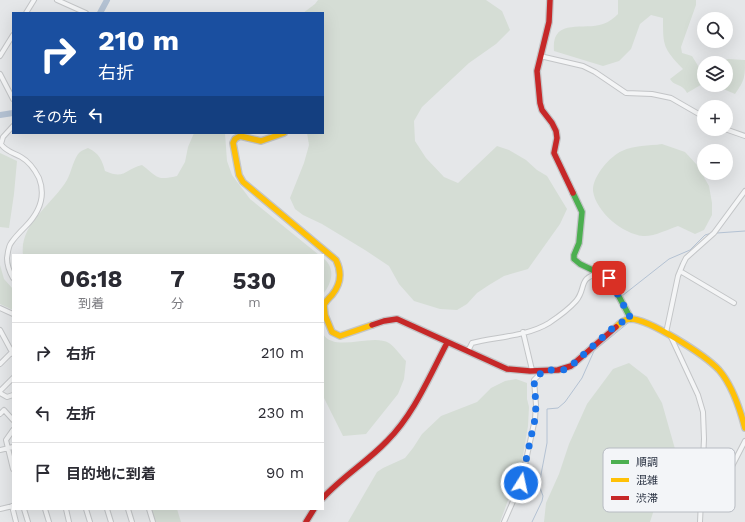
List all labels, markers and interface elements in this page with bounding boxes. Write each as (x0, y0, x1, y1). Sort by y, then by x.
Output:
map controls (697, 12, 733, 180)
button: search (697, 12, 733, 48)
text: 210 m (98, 24, 179, 57)
icon: right (32, 28, 84, 80)
button: layers (697, 56, 733, 92)
text: 右折 (98, 62, 134, 83)
button: + (697, 100, 733, 136)
icon: left (85, 104, 107, 126)
text: その先 (32, 108, 77, 126)
button: − (697, 144, 733, 180)
pin (592, 261, 626, 295)
text: 06:18 (60, 265, 123, 293)
text: 7 (170, 265, 185, 293)
text: 530 (233, 267, 276, 295)
icon: arrive (598, 267, 620, 289)
text: m (248, 295, 261, 310)
text: 到着 (78, 296, 104, 311)
text: 分 (171, 296, 184, 311)
icon: right (32, 342, 54, 364)
text: 210 m (261, 344, 304, 362)
text: 右折 (66, 345, 96, 363)
icon: left (32, 402, 54, 424)
text: 230 m (258, 404, 304, 422)
text: 左折 (66, 405, 96, 423)
legend (603, 448, 735, 512)
text: 順調 (636, 456, 658, 469)
icon: arrive (32, 462, 54, 484)
position arrow (500, 462, 542, 504)
text: 90 m (266, 464, 304, 482)
text: 目的地に到着 (66, 465, 156, 483)
text: 混雑 (636, 474, 658, 487)
text: 渋滞 (636, 492, 658, 505)

